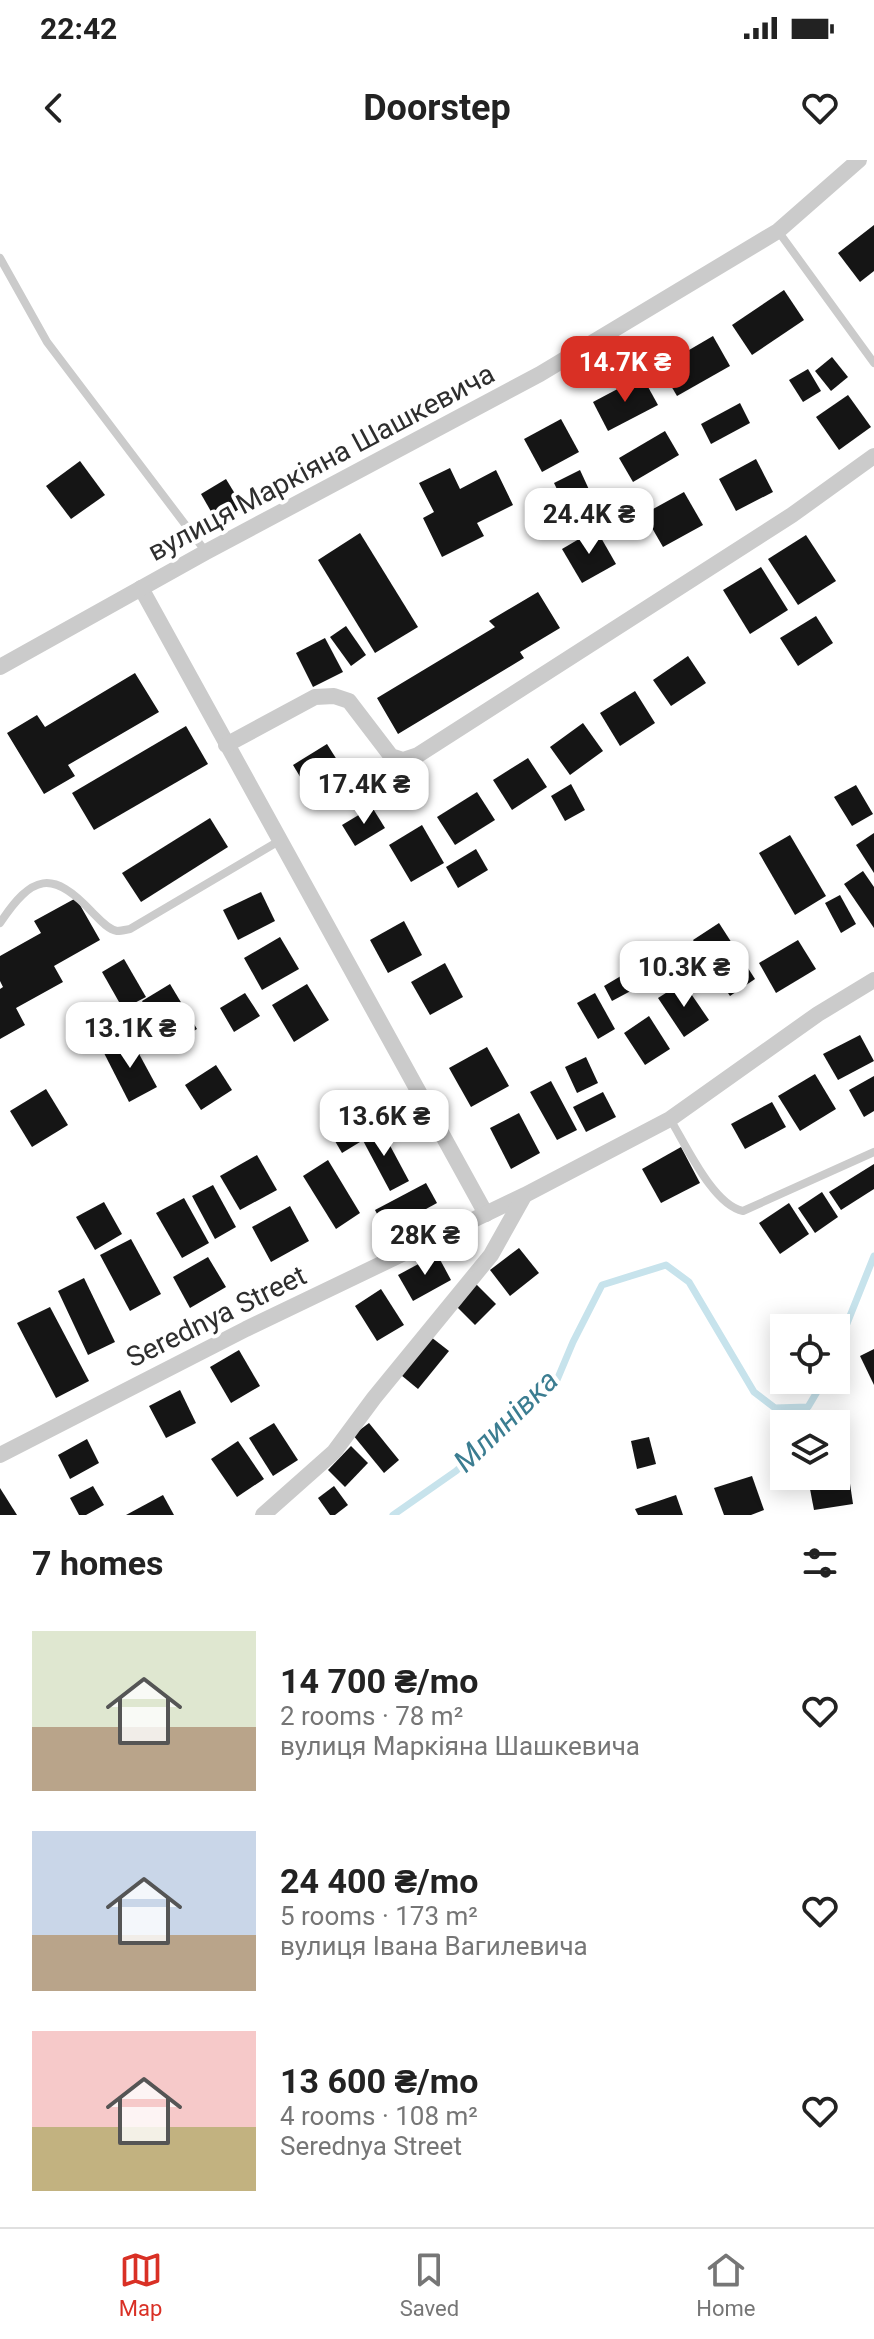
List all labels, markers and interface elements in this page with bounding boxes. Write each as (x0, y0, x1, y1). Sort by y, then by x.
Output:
text: 22:42 (40, 11, 117, 46)
icon: back (32, 86, 76, 130)
icon: heart (798, 86, 842, 130)
text: Doorstep (363, 87, 511, 129)
pin: 14.7K ₴ (551, 336, 699, 404)
text: 14.7K ₴ (579, 347, 671, 377)
street label: вулиця Маркіяна Шашкевича (142, 357, 500, 568)
pin: 24.4K ₴ (515, 488, 663, 556)
text: 24.4K ₴ (543, 499, 635, 529)
pin: 17.4K ₴ (290, 758, 438, 826)
text: 17.4K ₴ (318, 769, 410, 799)
pin: 10.3K ₴ (610, 941, 758, 1009)
text: 10.3K ₴ (638, 952, 730, 982)
pin: 13.1K ₴ (56, 1002, 204, 1070)
text: 13.1K ₴ (84, 1013, 176, 1043)
pin: 13.6K ₴ (310, 1090, 458, 1158)
text: 13.6K ₴ (338, 1101, 430, 1131)
pin: 28K ₴ (369, 1209, 481, 1277)
text: 28K ₴ (390, 1220, 460, 1250)
street label: Serednya Street (121, 1259, 311, 1374)
map controls (770, 1314, 850, 1490)
button: locate (770, 1314, 850, 1394)
water label: Млинівка (446, 1362, 565, 1479)
button: layers (770, 1410, 850, 1490)
icon: filters (798, 1541, 842, 1585)
text: 7 homes (32, 1543, 163, 1583)
text: 14 700 ₴/mo (280, 1661, 478, 1701)
icon: home (96, 1663, 192, 1759)
icon: heart (798, 1689, 842, 1733)
text: 2 rooms · 78 m² (280, 1701, 463, 1731)
text: вулиця Маркіяна Шашкевича (280, 1731, 640, 1761)
text: 24 400 ₴/mo (280, 1861, 478, 1901)
icon: home (96, 1863, 192, 1959)
icon: heart (798, 1889, 842, 1933)
text: 5 rooms · 173 m² (280, 1901, 478, 1931)
text: вулиця Івана Вагилевича (280, 1931, 588, 1961)
text: 13 600 ₴/mo (280, 2061, 478, 2101)
icon: home (96, 2063, 192, 2159)
icon: heart (798, 2089, 842, 2133)
text: 4 rooms · 108 m² (280, 2101, 478, 2131)
text: Serednya Street (280, 2131, 462, 2161)
tab: Map (119, 2248, 163, 2321)
tab: Saved (400, 2248, 459, 2321)
tab: Home (696, 2248, 755, 2321)

